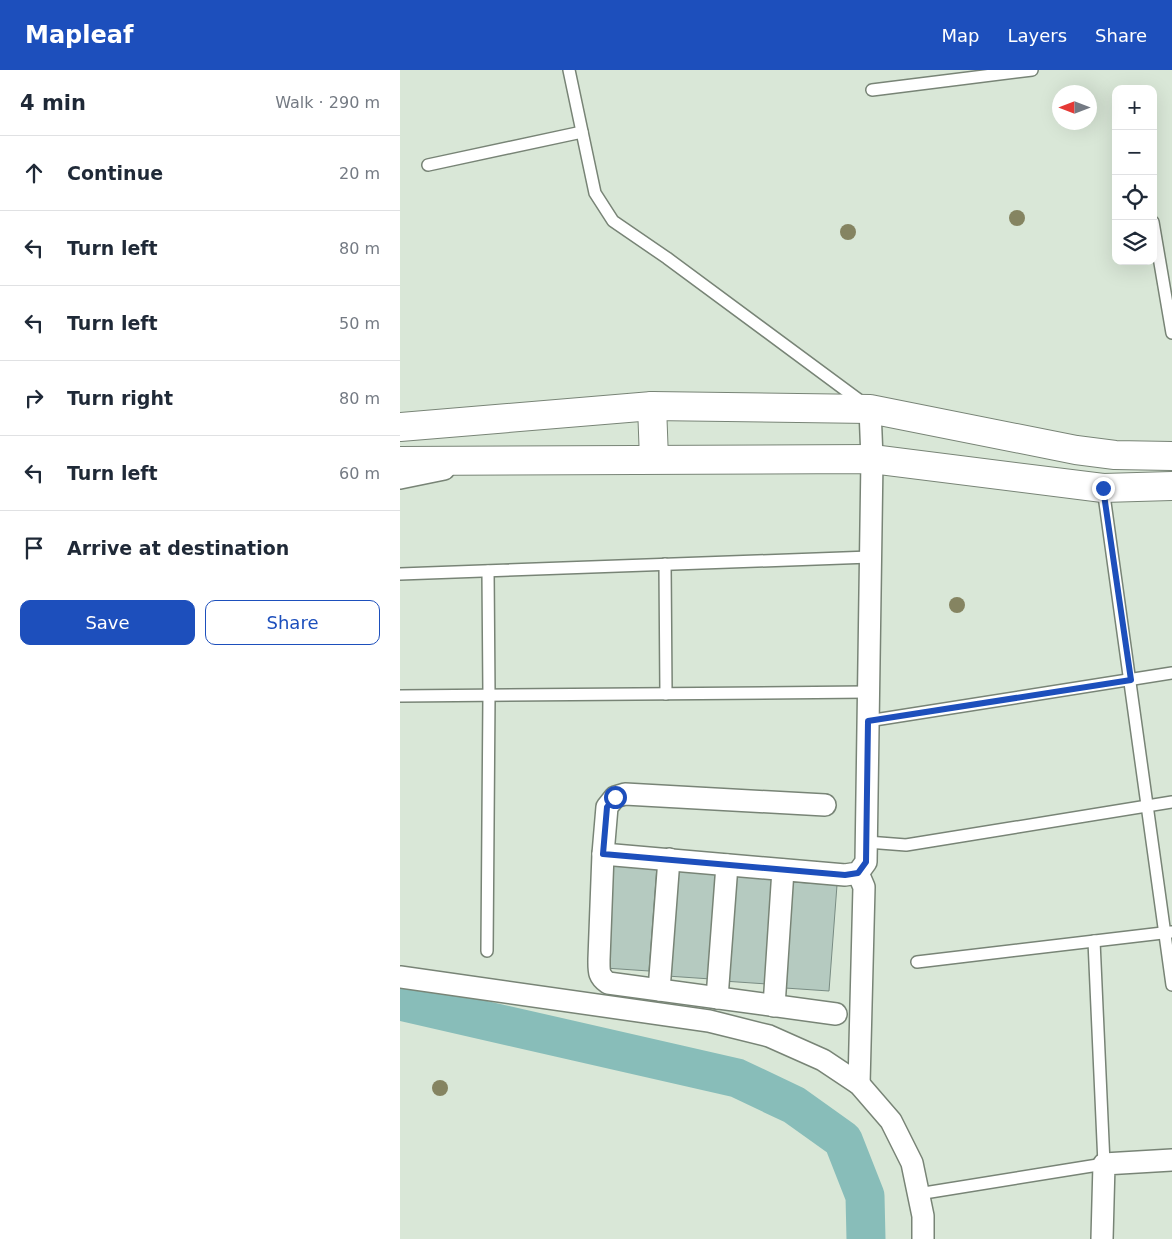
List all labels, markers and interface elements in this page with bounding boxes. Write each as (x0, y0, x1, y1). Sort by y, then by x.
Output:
text: Mapleaf (25, 21, 133, 49)
text: Map (941, 25, 979, 46)
text: Layers (1007, 25, 1067, 46)
text: Share (1095, 25, 1147, 46)
north arrow (1052, 85, 1097, 130)
map controls (1112, 85, 1157, 265)
button: + (1112, 85, 1157, 130)
text: 4 min (20, 91, 86, 115)
text: Walk · 290 m (275, 93, 380, 112)
button: − (1112, 130, 1157, 175)
icon: ahead (20, 159, 48, 187)
text: Continue (67, 162, 163, 184)
text: 20 m (339, 164, 380, 183)
button: locate (1112, 175, 1157, 220)
button: layers (1112, 220, 1157, 265)
icon: left (20, 234, 48, 262)
text: Turn left (67, 237, 158, 259)
text: 80 m (339, 239, 380, 258)
icon: left (20, 309, 48, 337)
text: Turn left (67, 312, 158, 334)
text: 50 m (339, 314, 380, 333)
icon: right (20, 384, 48, 412)
text: Turn right (67, 387, 173, 409)
text: 80 m (339, 389, 380, 408)
icon: left (20, 459, 48, 487)
text: Turn left (67, 462, 158, 484)
text: 60 m (339, 464, 380, 483)
route end (1092, 477, 1115, 500)
icon: arrive (20, 534, 48, 562)
text: Arrive at destination (67, 537, 289, 559)
button: Save (20, 600, 195, 645)
button: Share (205, 600, 380, 645)
route start (604, 786, 627, 809)

